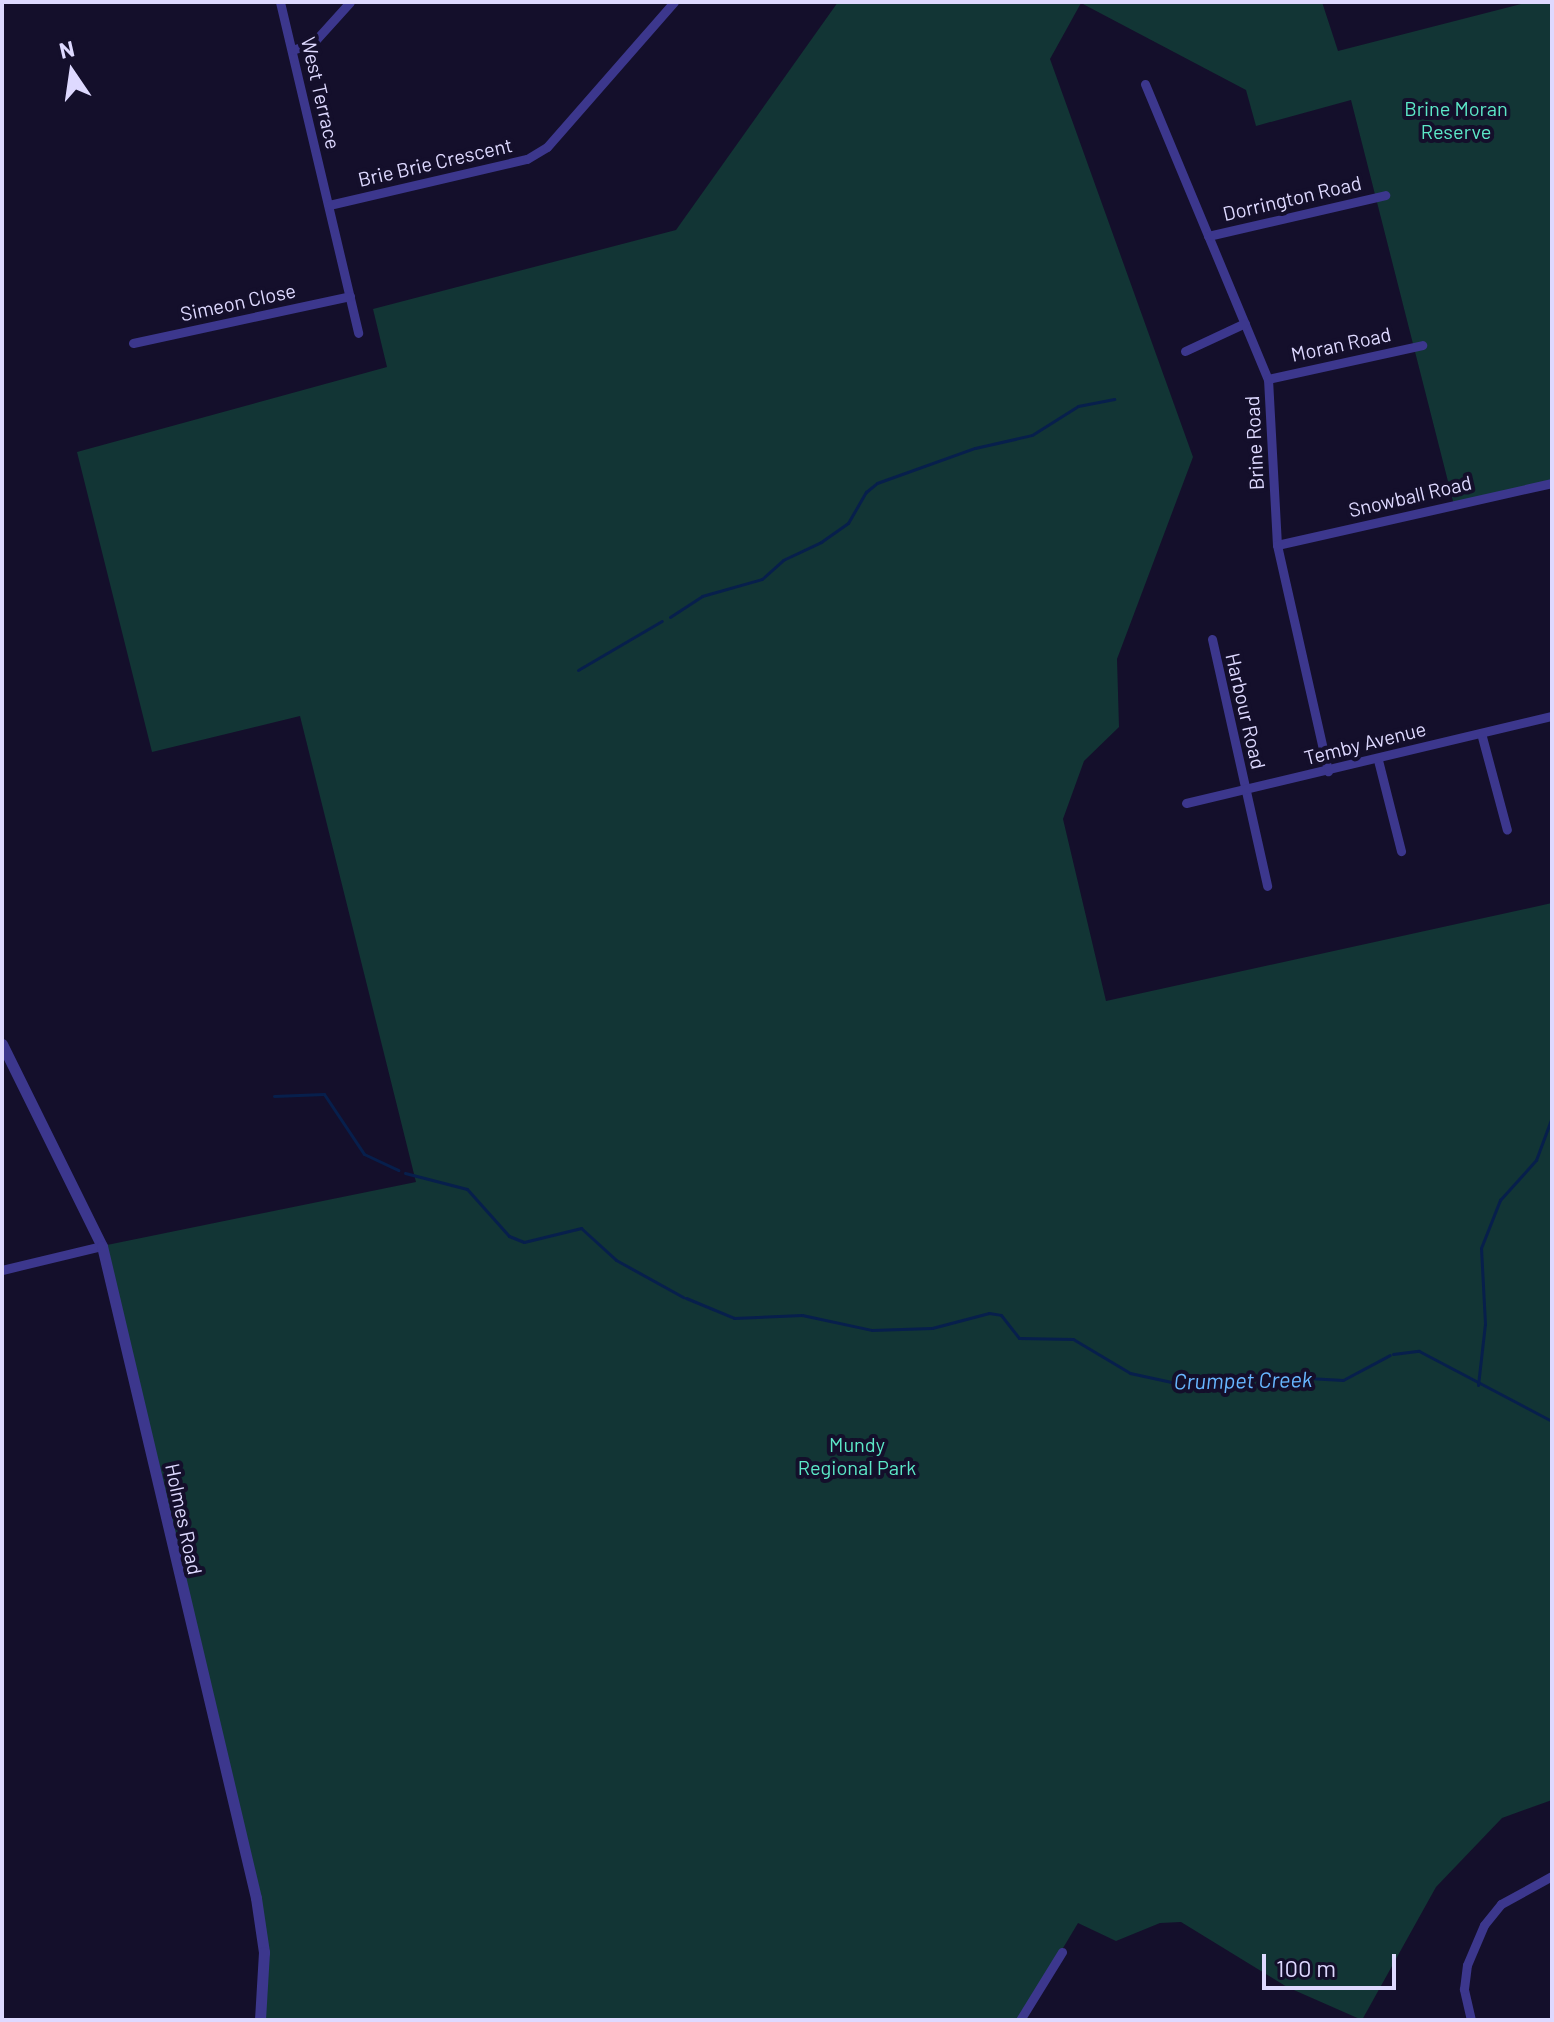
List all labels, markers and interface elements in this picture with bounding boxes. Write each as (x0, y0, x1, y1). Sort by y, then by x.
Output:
north arrow (32, 32, 112, 112)
text: N (57, 34, 77, 63)
street label: West Terrace (296, 35, 346, 151)
park label: Brine Moran Reserve (1404, 97, 1508, 144)
street label: Brie Brie Crescent (356, 133, 514, 191)
street label: Dorrington Road (1220, 170, 1364, 226)
street label: Simeon Close (178, 278, 298, 326)
street label: Moran Road (1289, 322, 1393, 366)
street label: Brine Road (1240, 395, 1268, 491)
street label: Snowball Road (1346, 470, 1474, 522)
street label: Harbour Road (1221, 651, 1271, 771)
street label: Temby Avenue (1302, 716, 1428, 770)
water label: Crumpet Creek (1173, 1366, 1313, 1394)
park label: Mundy Regional Park (798, 1432, 916, 1479)
street label: Holmes Road (160, 1461, 208, 1577)
scale bar (1266, 1938, 1400, 1988)
text: 100 m (1276, 1953, 1336, 1982)

